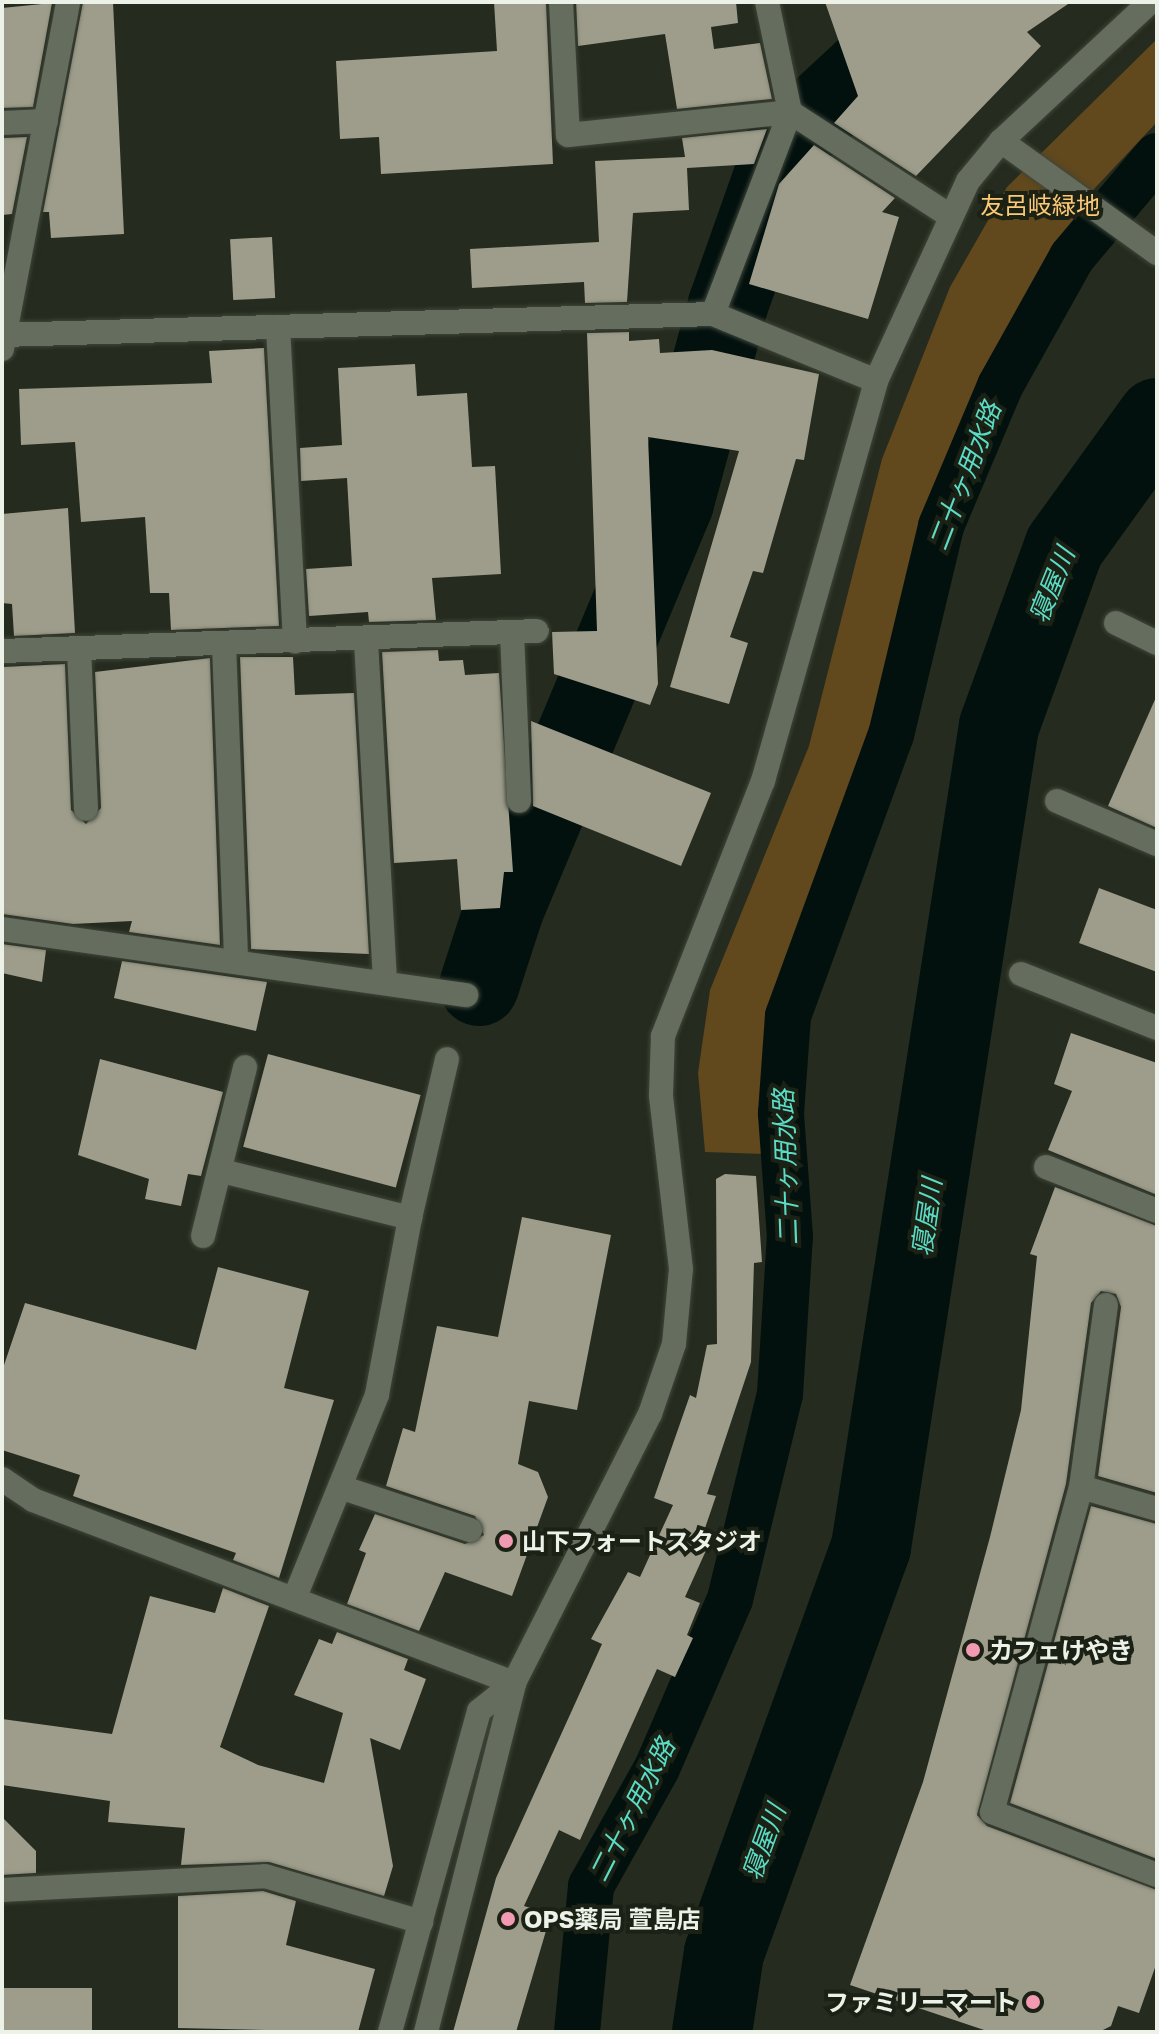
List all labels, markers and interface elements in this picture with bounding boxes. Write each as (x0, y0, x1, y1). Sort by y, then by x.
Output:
park label: 友呂岐緑地 (980, 191, 1100, 219)
water label: 二十ヶ用水路 (922, 398, 1008, 554)
water label: 寝屋川 (1023, 543, 1081, 627)
water label: 二十ヶ用水路 (768, 1089, 804, 1245)
water label: 寝屋川 (906, 1176, 948, 1258)
place label: 山下フォートスタジオ (522, 1527, 762, 1555)
marker: 山下フォートスタジオ (497, 1532, 515, 1550)
place label: カフェけやき (989, 1636, 1133, 1664)
marker: カフェけやき (964, 1641, 982, 1659)
water label: 二十ヶ用水路 (583, 1733, 681, 1887)
water label: 寝屋川 (736, 1800, 792, 1884)
place label: OPS薬局 萱島店 (524, 1905, 701, 1933)
marker: OPS薬局 萱島店 (499, 1910, 517, 1928)
place label: ファミリーマート (825, 1988, 1017, 2016)
marker: ファミリーマート (1024, 1993, 1042, 2011)

